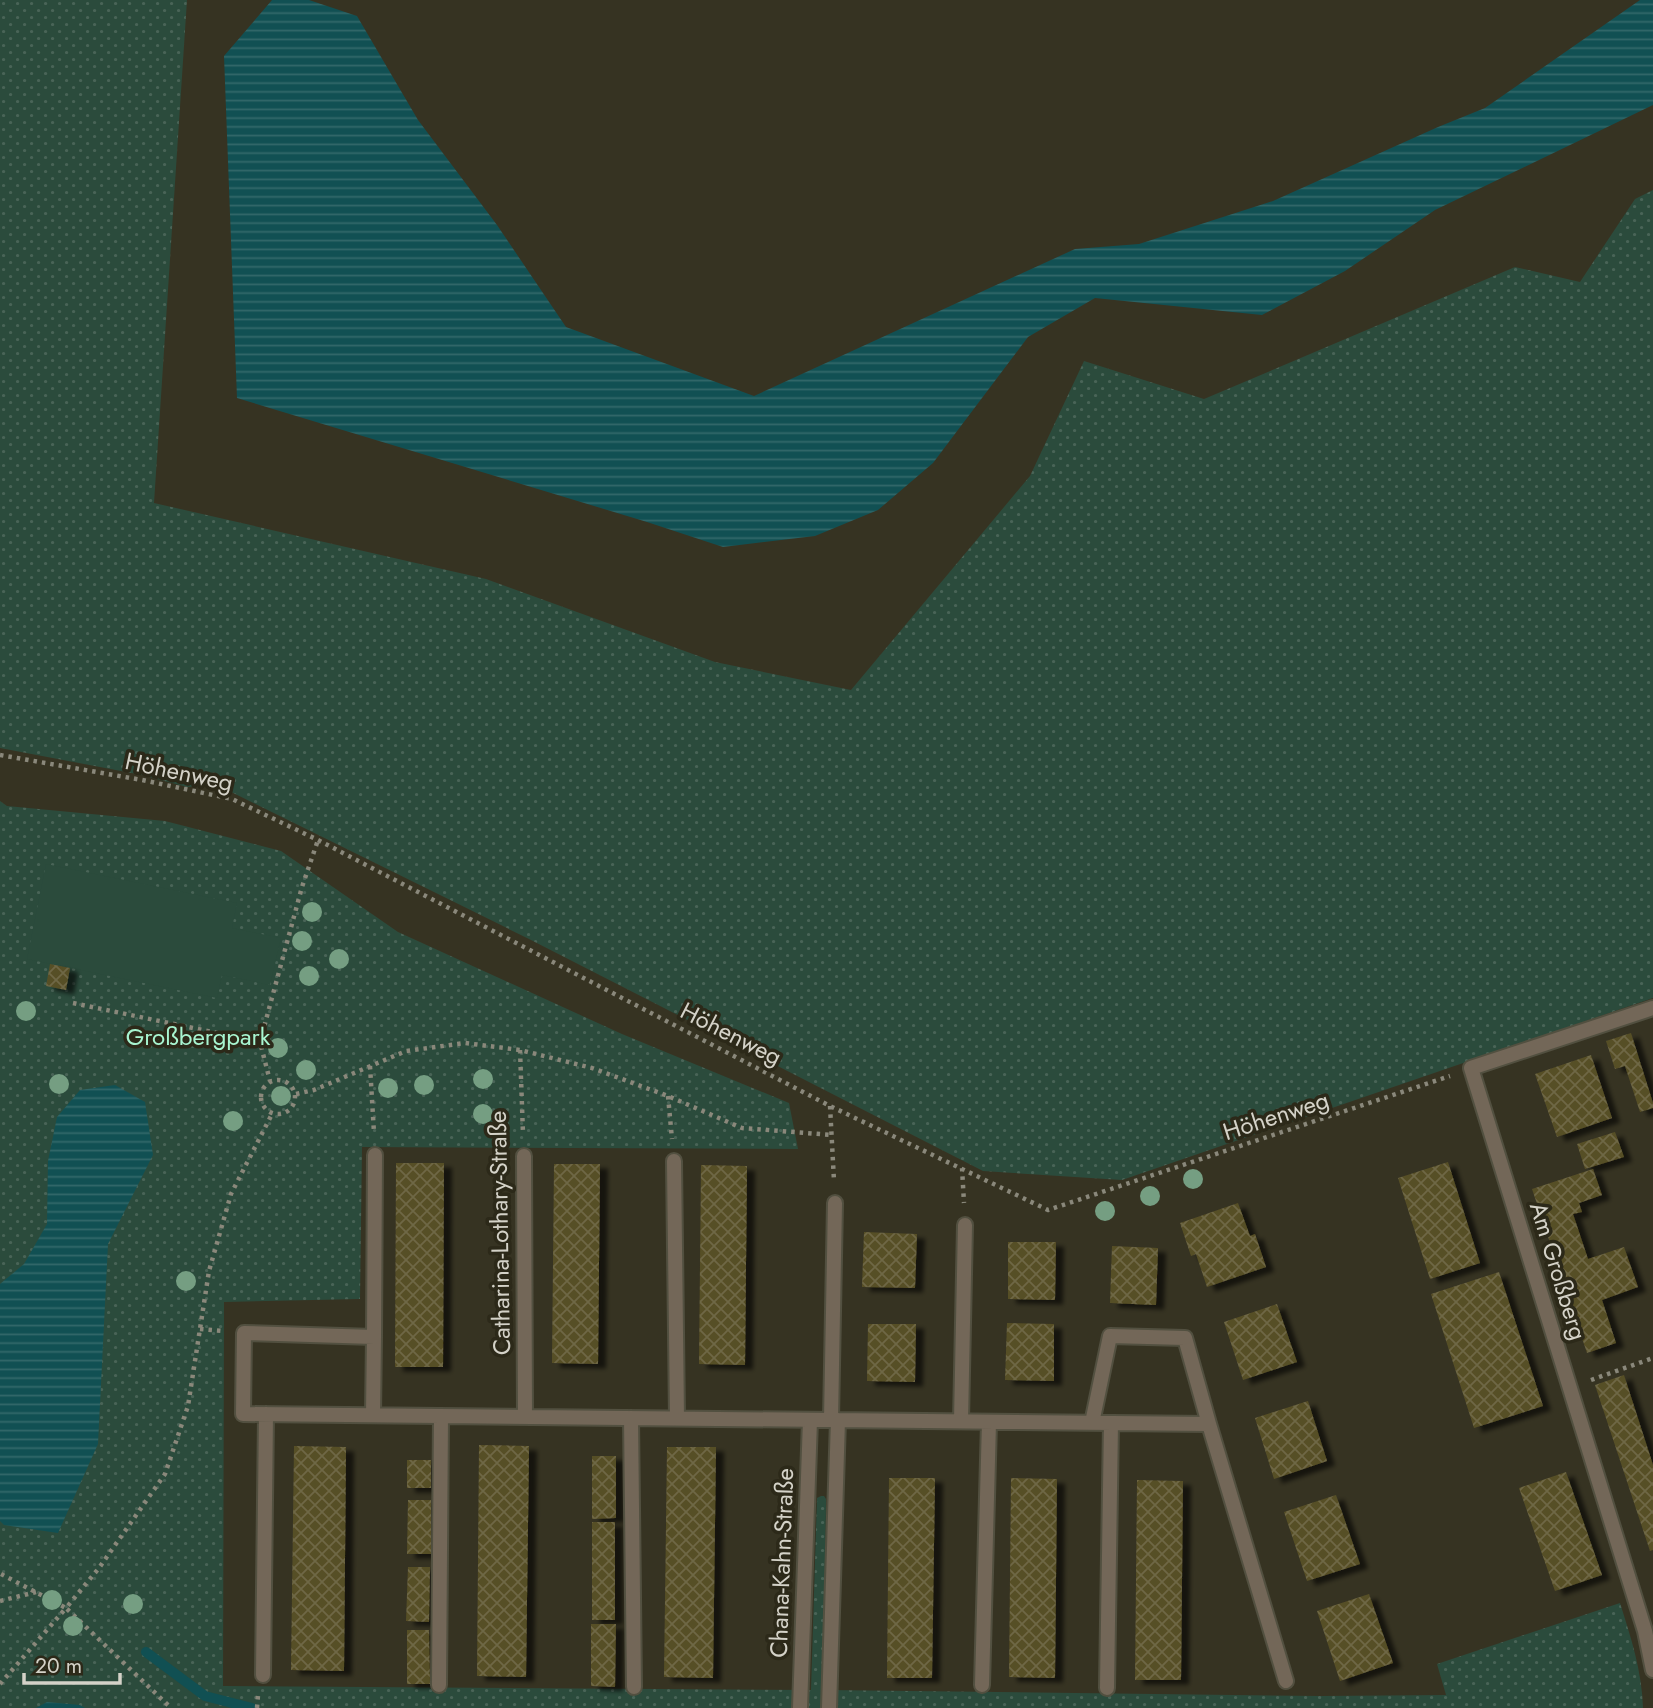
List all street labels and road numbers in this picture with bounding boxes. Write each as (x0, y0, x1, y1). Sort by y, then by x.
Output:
street label: Höhenweg (122, 743, 236, 800)
street label: Höhenweg (674, 993, 788, 1074)
street label: Höhenweg (1218, 1082, 1333, 1149)
street label: Catharina-Lothary-Straße (480, 1110, 519, 1356)
street label: Am Großberg (1521, 1198, 1596, 1344)
street label: Chana-Kahn-Straße (761, 1468, 802, 1658)

